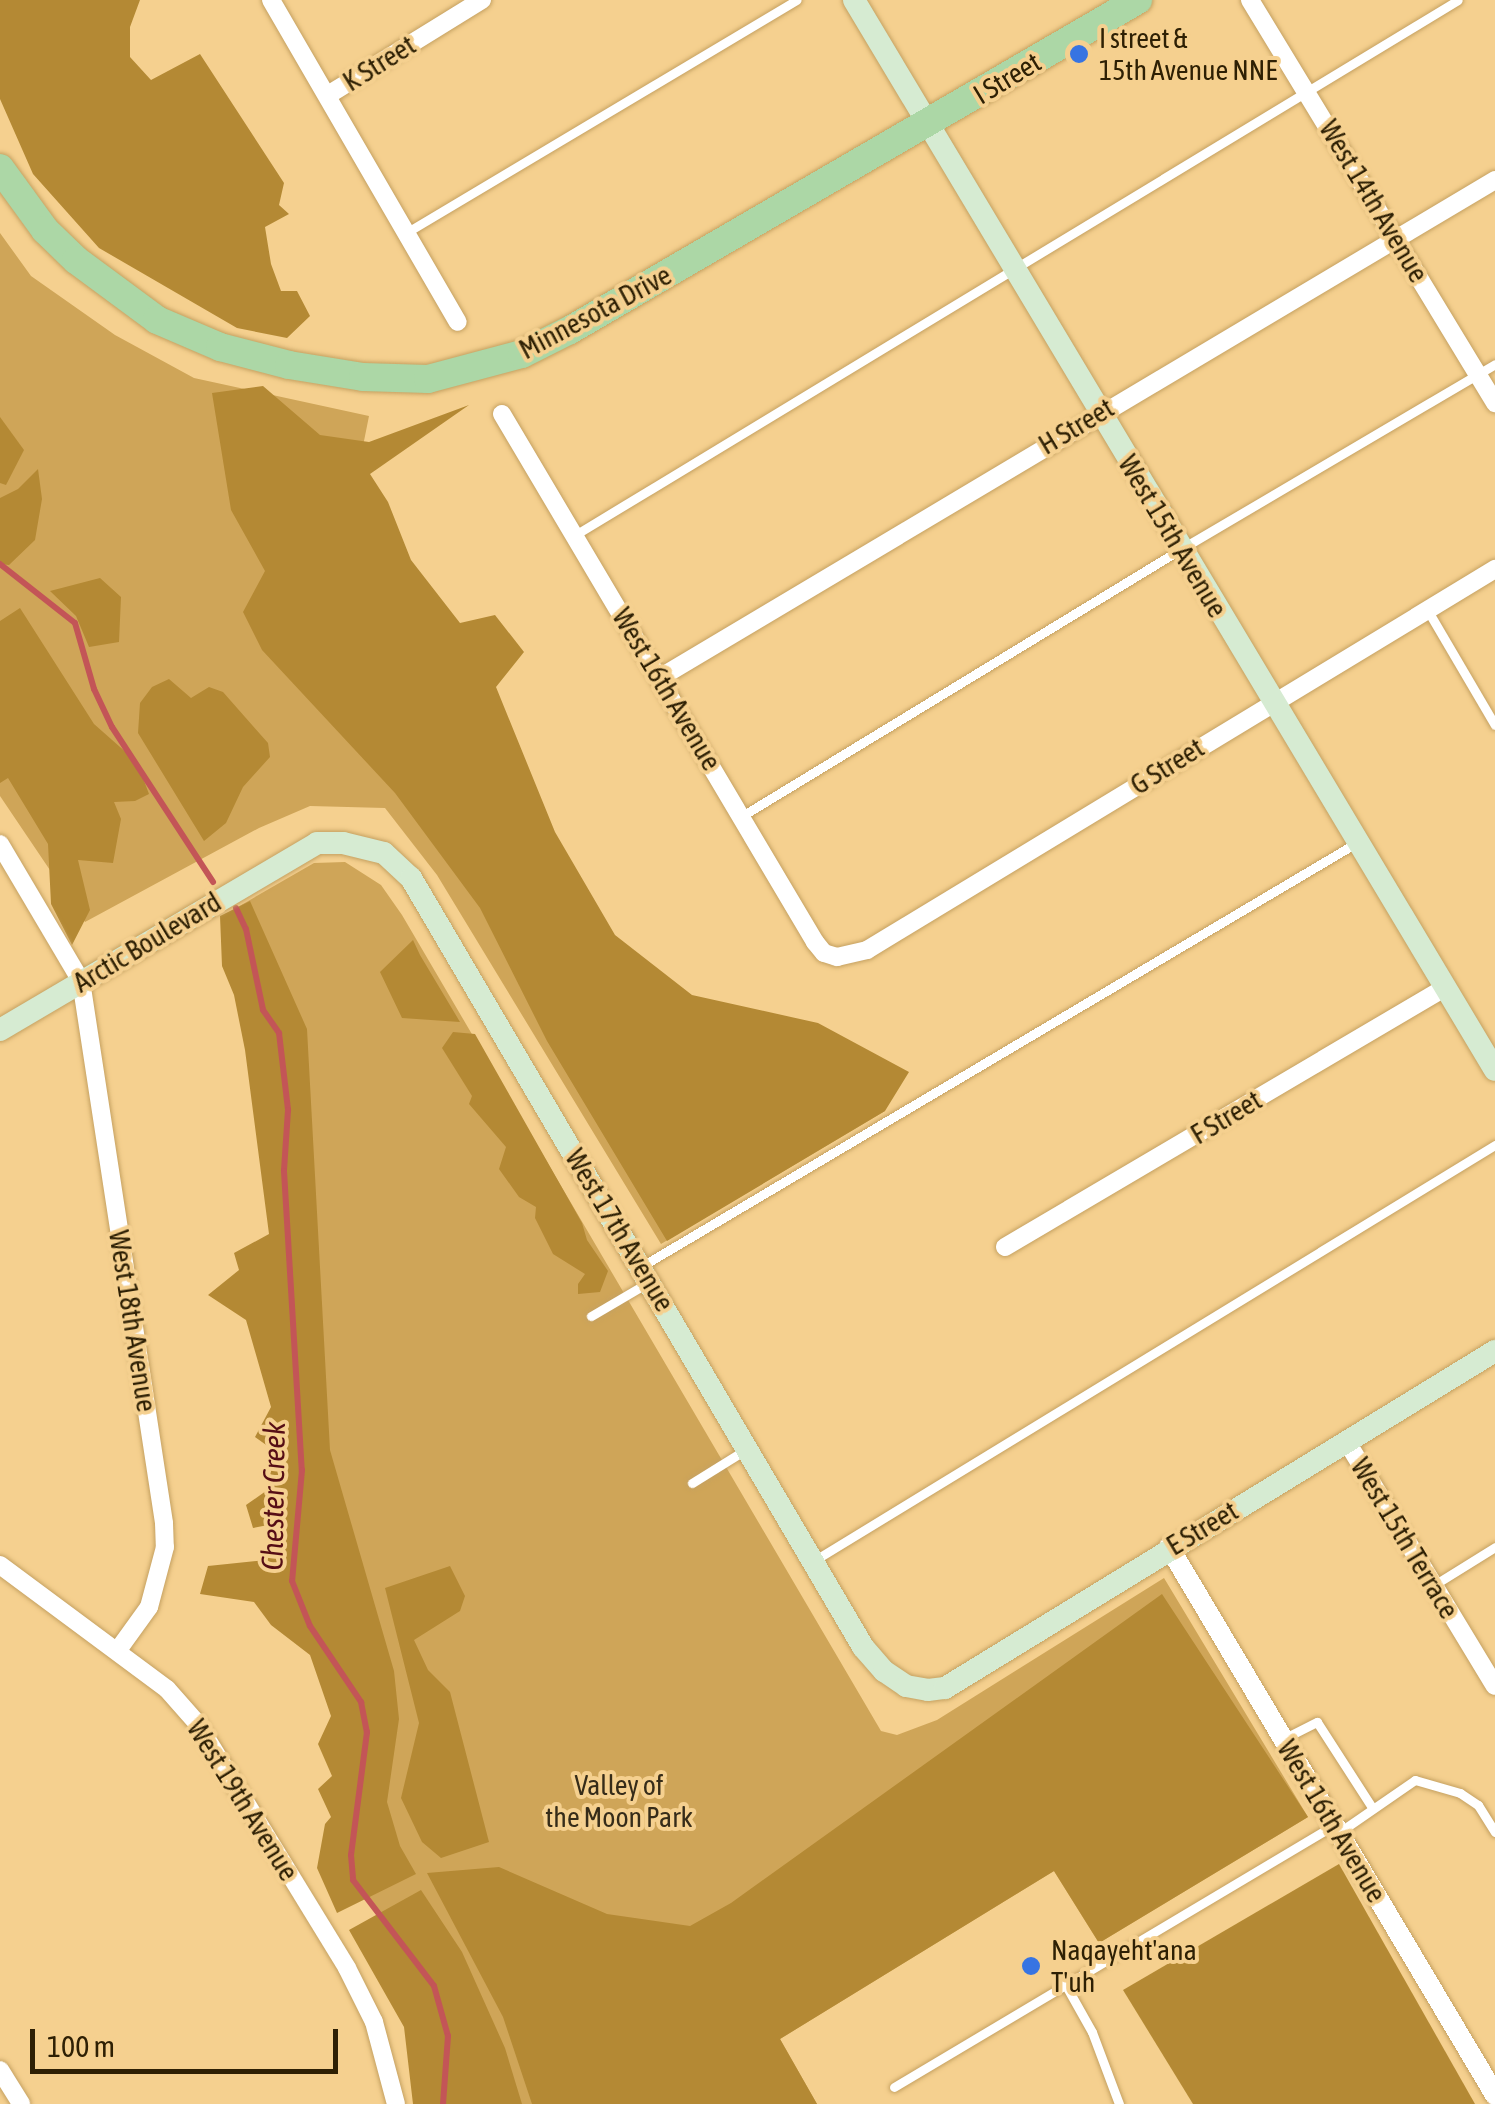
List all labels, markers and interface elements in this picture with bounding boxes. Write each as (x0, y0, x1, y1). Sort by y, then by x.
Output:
place label: I street & 15th Avenue NNE (1099, 21, 1277, 87)
street label: K Street (337, 28, 421, 98)
marker: I street & 15th Avenue NNE (1068, 43, 1090, 65)
street label: I Street (967, 45, 1047, 111)
street label: West 14th Avenue (1312, 114, 1436, 288)
street label: Minnesota Drive (513, 258, 677, 366)
street label: H Street (1032, 391, 1120, 461)
street label: West 15th Avenue (1111, 449, 1235, 623)
street label: West 16th Avenue (605, 602, 729, 776)
street label: G Street (1124, 731, 1210, 801)
street label: Arctic Boulevard (67, 885, 227, 999)
street label: F Street (1185, 1083, 1267, 1151)
street label: West 17th Avenue (558, 1143, 682, 1317)
street label: West 18th Avenue (102, 1228, 164, 1414)
water label: Chester Creek (254, 1421, 292, 1571)
street label: West 15th Terrace (1344, 1452, 1466, 1624)
street label: E Street (1160, 1494, 1244, 1562)
street label: West 19th Avenue (180, 1713, 306, 1887)
street label: West 16th Avenue (1270, 1734, 1394, 1908)
park label: Valley of the Moon Park (545, 1768, 693, 1834)
place label: Naqayeht'ana T'uh (1051, 1933, 1197, 1999)
marker: Naqayeht'ana T'uh (1020, 1955, 1042, 1977)
scale bar (35, 2009, 342, 2071)
text: 100 m (47, 2029, 115, 2063)

